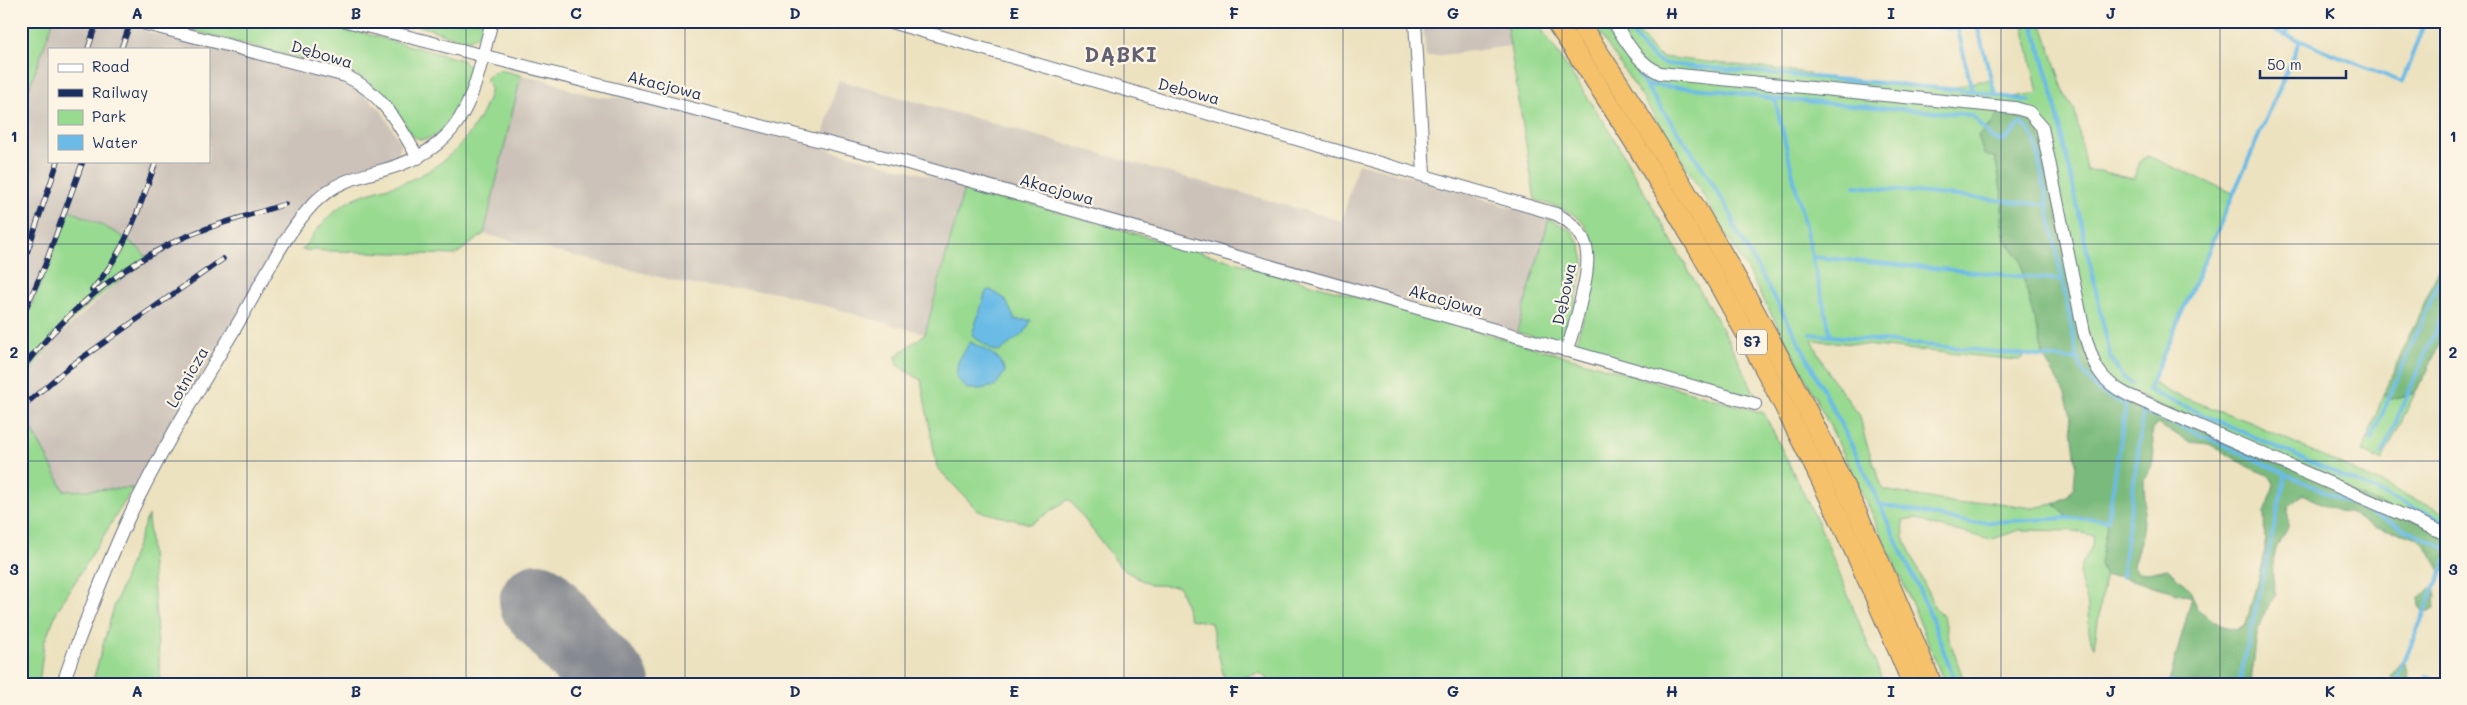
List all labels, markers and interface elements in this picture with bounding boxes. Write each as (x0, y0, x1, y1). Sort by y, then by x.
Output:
text: A (131, 2, 143, 23)
text: B (351, 2, 361, 23)
text: C (570, 2, 582, 23)
text: D (789, 2, 801, 23)
text: E (1009, 2, 1019, 23)
text: F (1229, 2, 1239, 23)
text: G (1447, 2, 1459, 23)
text: H (1666, 2, 1678, 23)
text: I (1887, 2, 1895, 23)
text: J (2106, 2, 2116, 23)
text: K (2325, 2, 2335, 23)
street label: Dębowa (289, 35, 355, 72)
district label: DĄBKI (1084, 40, 1158, 67)
legend (48, 48, 210, 162)
scale bar (2260, 48, 2346, 80)
text: 50 m (2267, 54, 2302, 74)
text: Road (92, 56, 129, 76)
street label: Akacjowa (626, 65, 705, 104)
street label: Dębowa (1156, 72, 1222, 109)
text: Railway (92, 82, 148, 102)
text: Park (92, 106, 126, 126)
text: 1 (10, 125, 18, 146)
text: 1 (2449, 125, 2457, 146)
text: Water (92, 132, 138, 152)
street label: Akacjowa (1018, 168, 1097, 209)
street label: Dębowa (1547, 261, 1580, 327)
street label: Akacjowa (1407, 279, 1486, 320)
road number: S7 (1737, 330, 1767, 354)
text: 2 (10, 341, 19, 362)
text: 2 (2449, 341, 2458, 362)
street label: Lotnicza (161, 342, 212, 411)
text: 3 (9, 558, 19, 579)
text: 3 (2448, 558, 2458, 579)
text: A (131, 680, 143, 701)
text: B (351, 680, 361, 701)
text: C (570, 680, 582, 701)
text: D (789, 680, 801, 701)
text: E (1009, 680, 1019, 701)
text: F (1229, 680, 1239, 701)
text: G (1447, 680, 1459, 701)
text: H (1666, 680, 1678, 701)
text: I (1887, 680, 1895, 701)
text: J (2106, 680, 2116, 701)
text: K (2325, 680, 2335, 701)

